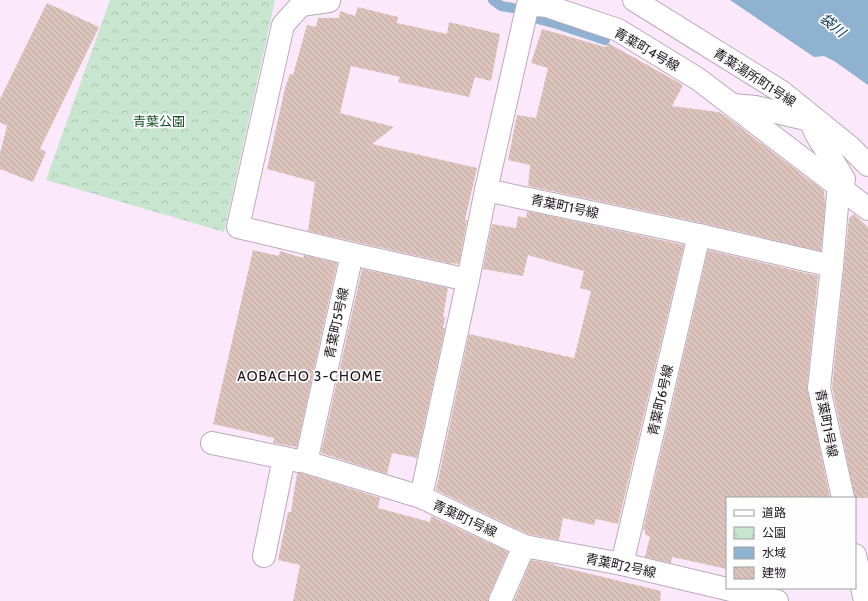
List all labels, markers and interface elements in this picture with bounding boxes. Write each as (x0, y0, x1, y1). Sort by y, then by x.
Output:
water label: 袋川 (816, 9, 851, 42)
street label: 青葉町4号線 (612, 24, 682, 74)
street label: 青葉湯所町1号線 (711, 44, 799, 110)
park label: 青葉公園 (133, 113, 185, 129)
street label: 青葉町1号線 (529, 191, 601, 221)
street label: 青葉町5号線 (321, 286, 351, 360)
street label: 青葉町6号線 (644, 363, 676, 437)
district label: AOBACHO 3-CHOME (237, 367, 383, 385)
street label: 青葉町1号線 (813, 387, 841, 459)
street label: 青葉町1号線 (430, 496, 500, 540)
legend (726, 497, 856, 589)
text: 道路 (762, 505, 786, 520)
text: 公園 (762, 525, 786, 540)
text: 水域 (762, 545, 786, 560)
street label: 青葉町2号線 (584, 550, 658, 580)
text: 建物 (762, 565, 786, 580)

